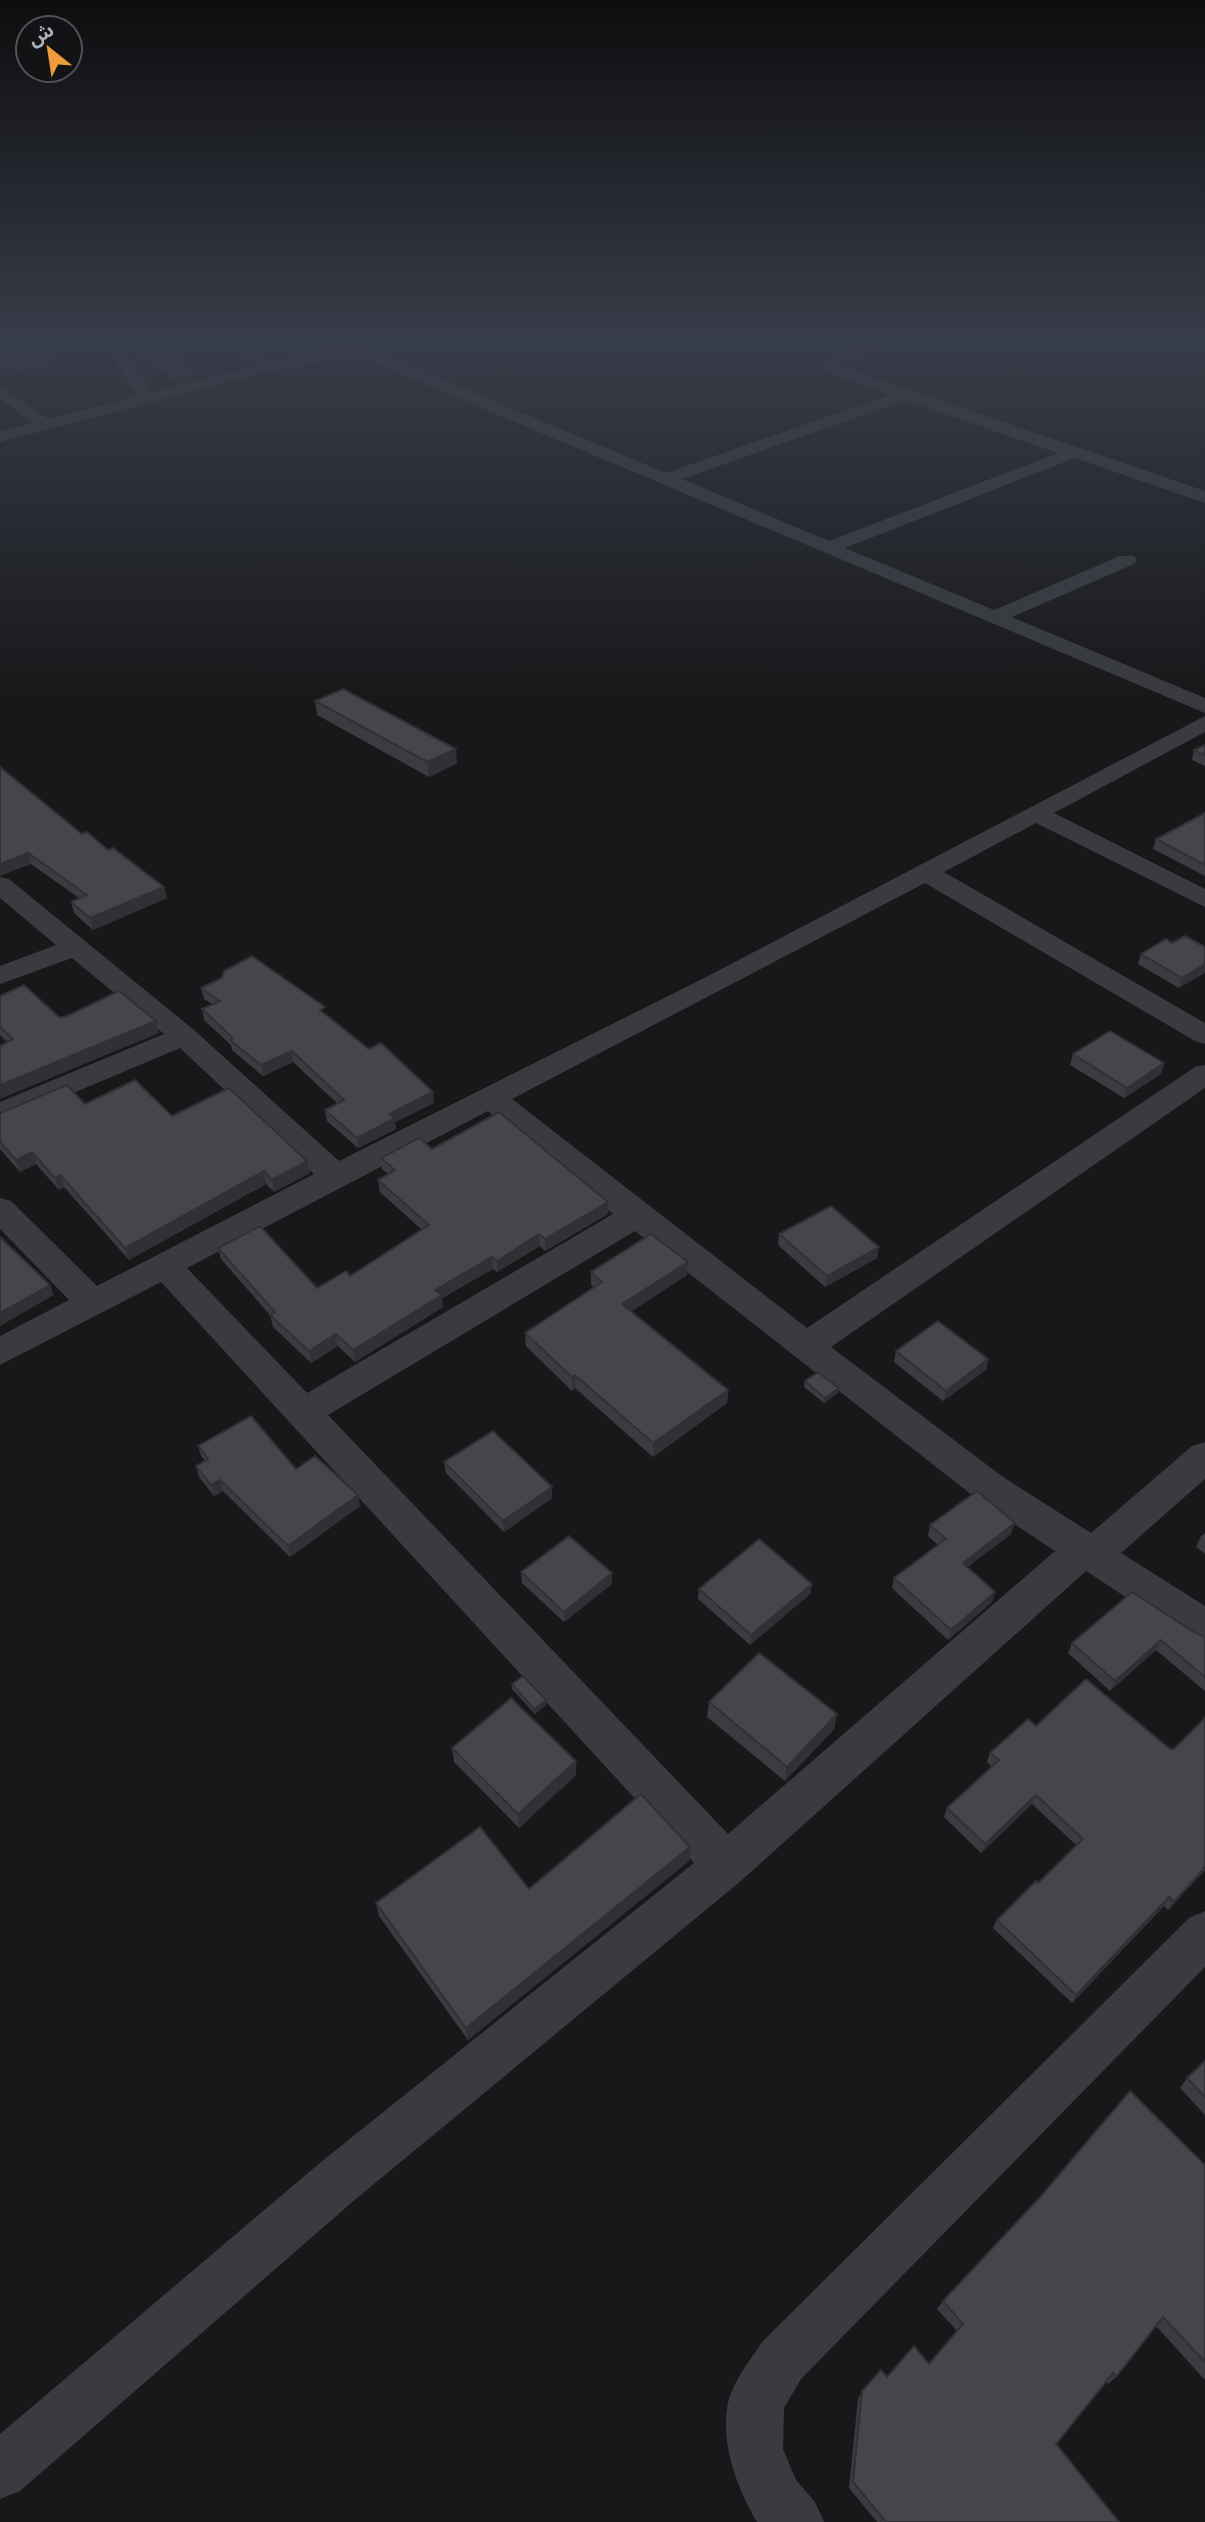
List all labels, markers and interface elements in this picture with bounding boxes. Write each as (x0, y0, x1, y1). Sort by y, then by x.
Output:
north arrow (14, 14, 84, 84)
text: ش (23, 17, 59, 53)

